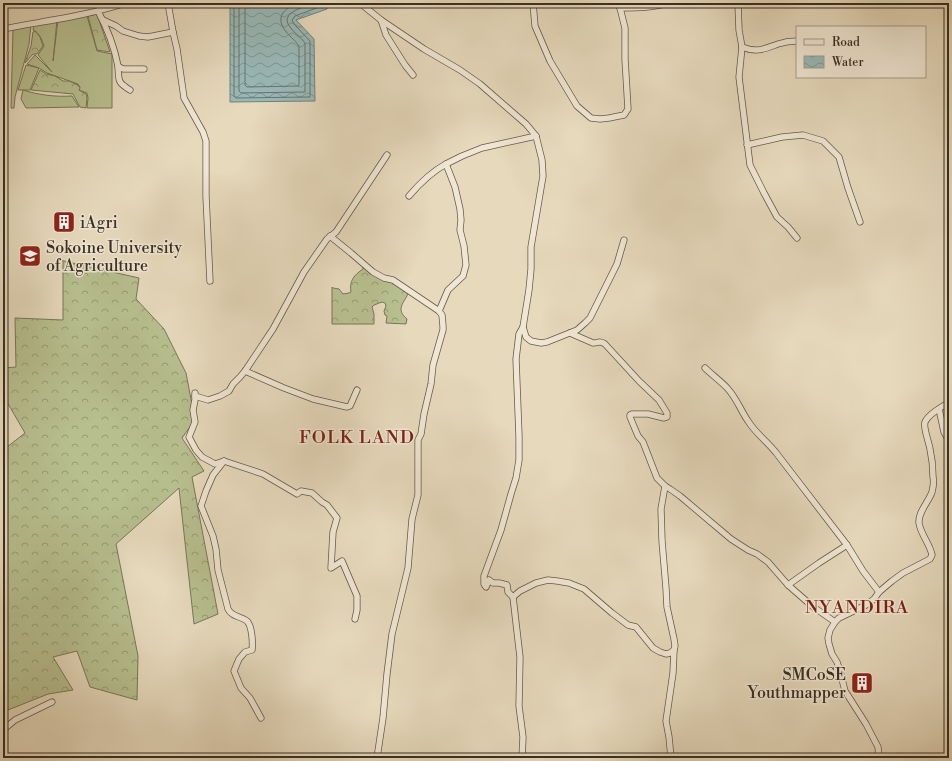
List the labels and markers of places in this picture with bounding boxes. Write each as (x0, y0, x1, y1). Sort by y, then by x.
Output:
building icon: iAgri (51, 209, 77, 235)
place label: iAgri (80, 213, 118, 233)
place label: Sokoine University of Agriculture (46, 238, 182, 276)
school or university icon: Sokoine University of Agriculture (17, 243, 43, 269)
place label: SMCoSE Youthmapper (747, 665, 846, 703)
building icon: SMCoSE Youthmapper (849, 670, 875, 696)

